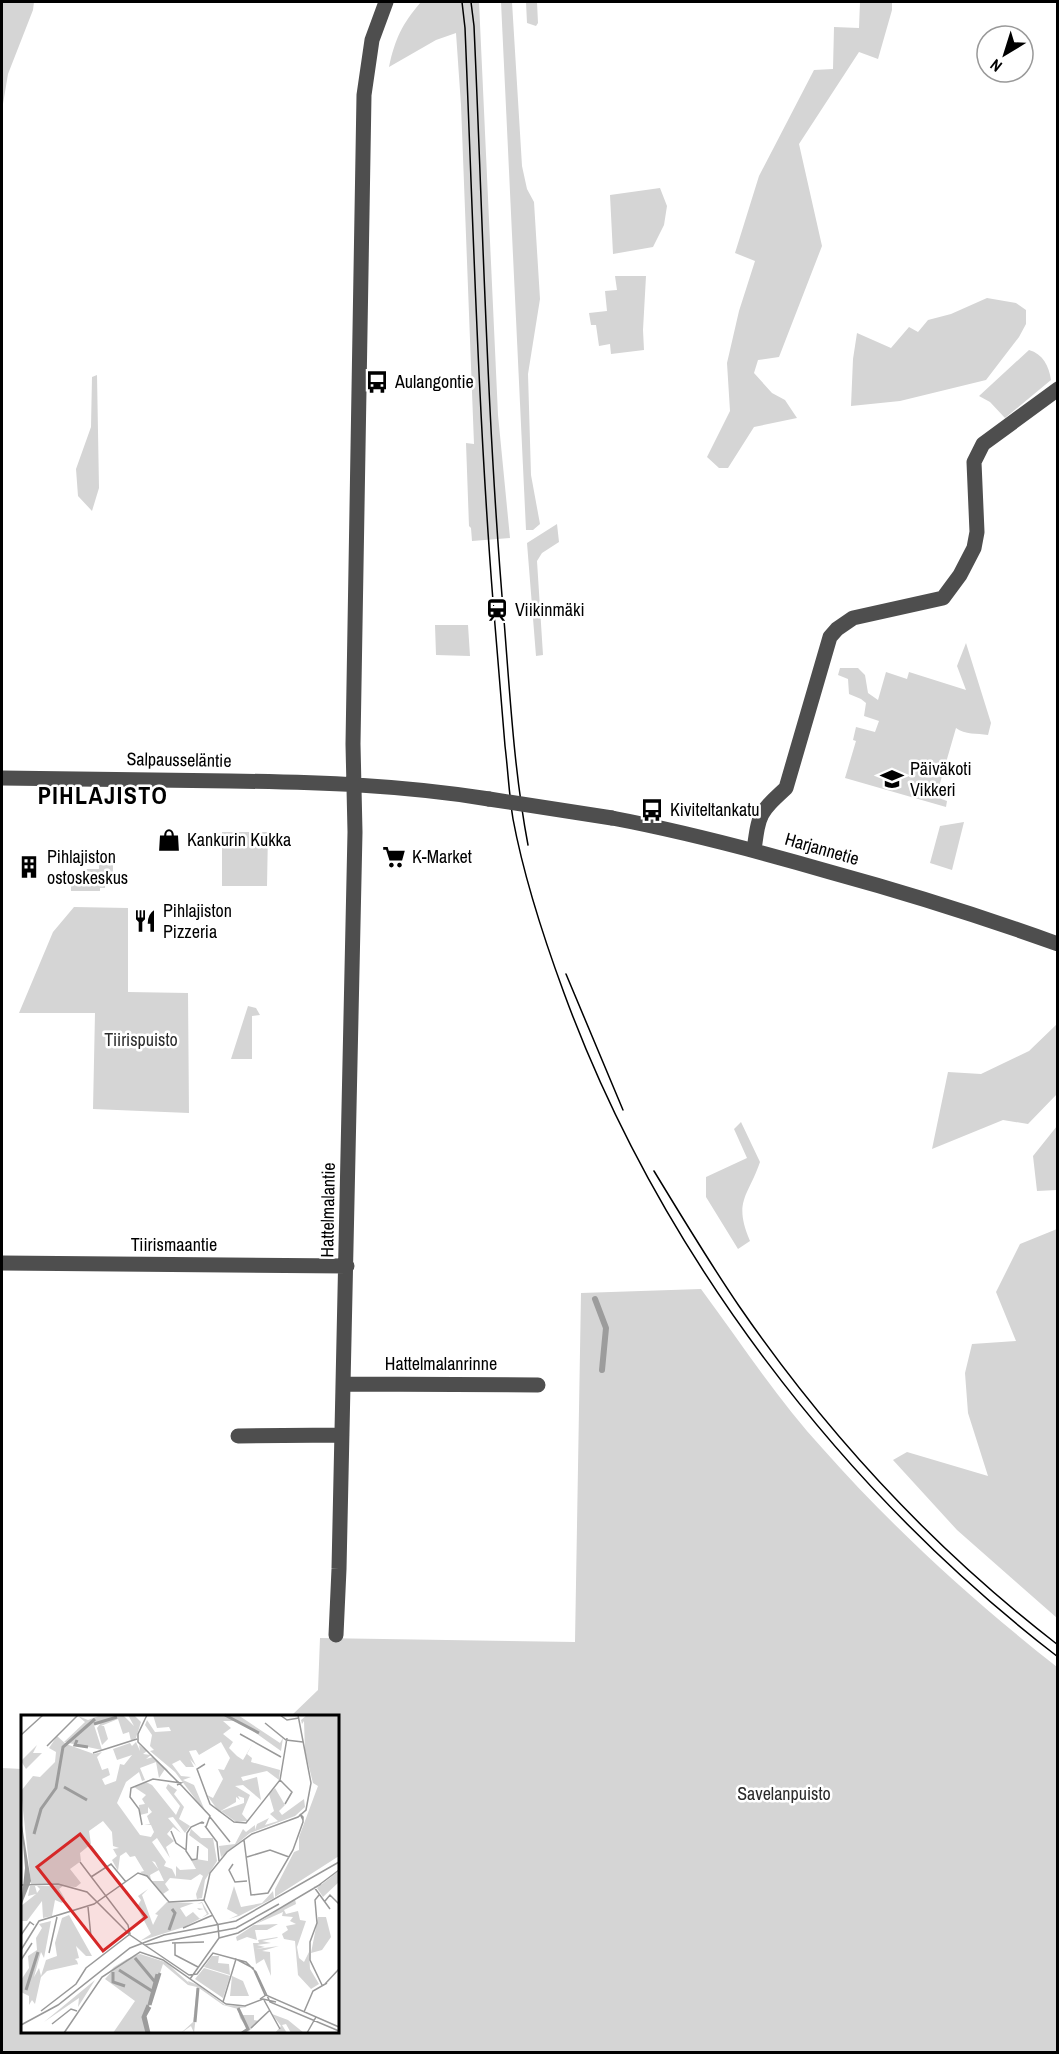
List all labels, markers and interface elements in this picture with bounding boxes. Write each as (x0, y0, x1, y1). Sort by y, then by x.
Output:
north arrow (975, 24, 1035, 84)
text: N (985, 54, 1006, 77)
bus stop icon: Aulangontie (364, 369, 390, 395)
place label: Aulangontie (394, 369, 474, 394)
station icon: Viikinmäki (484, 597, 510, 623)
place label: Viikinmäki (515, 597, 584, 622)
street label: Salpausseläntie (126, 746, 232, 773)
place label: Päiväkoti Vikkeri (910, 756, 972, 802)
school or university icon: Päiväkoti Vikkeri (879, 766, 905, 792)
district label: PIHLAJISTO (38, 779, 168, 811)
bus stop icon: Kiviteltankatu (639, 797, 665, 823)
place label: Kiviteltankatu (670, 797, 759, 822)
street label: Harjannetie (782, 826, 862, 871)
shop icon: Kankurin Kukka (156, 827, 182, 853)
place label: Kankurin Kukka (187, 827, 291, 852)
place label: Pihlajiston ostoskeskus (47, 844, 128, 890)
supermarket icon: K-Market (381, 844, 407, 870)
place label: K-Market (412, 844, 472, 869)
building icon: Pihlajiston ostoskeskus (16, 854, 42, 880)
place label: Pihlajiston Pizzeria (163, 898, 232, 944)
restaurant icon: Pihlajiston Pizzeria (132, 908, 158, 934)
park label: Tiirispuisto (104, 1027, 178, 1052)
street label: Hattelmalantie (314, 1162, 341, 1258)
street label: Tiirismaantie (131, 1232, 217, 1257)
street label: Hattelmalanrinne (385, 1351, 497, 1376)
inset map (21, 1715, 339, 2033)
park label: Savelanpuisto (737, 1781, 831, 1806)

